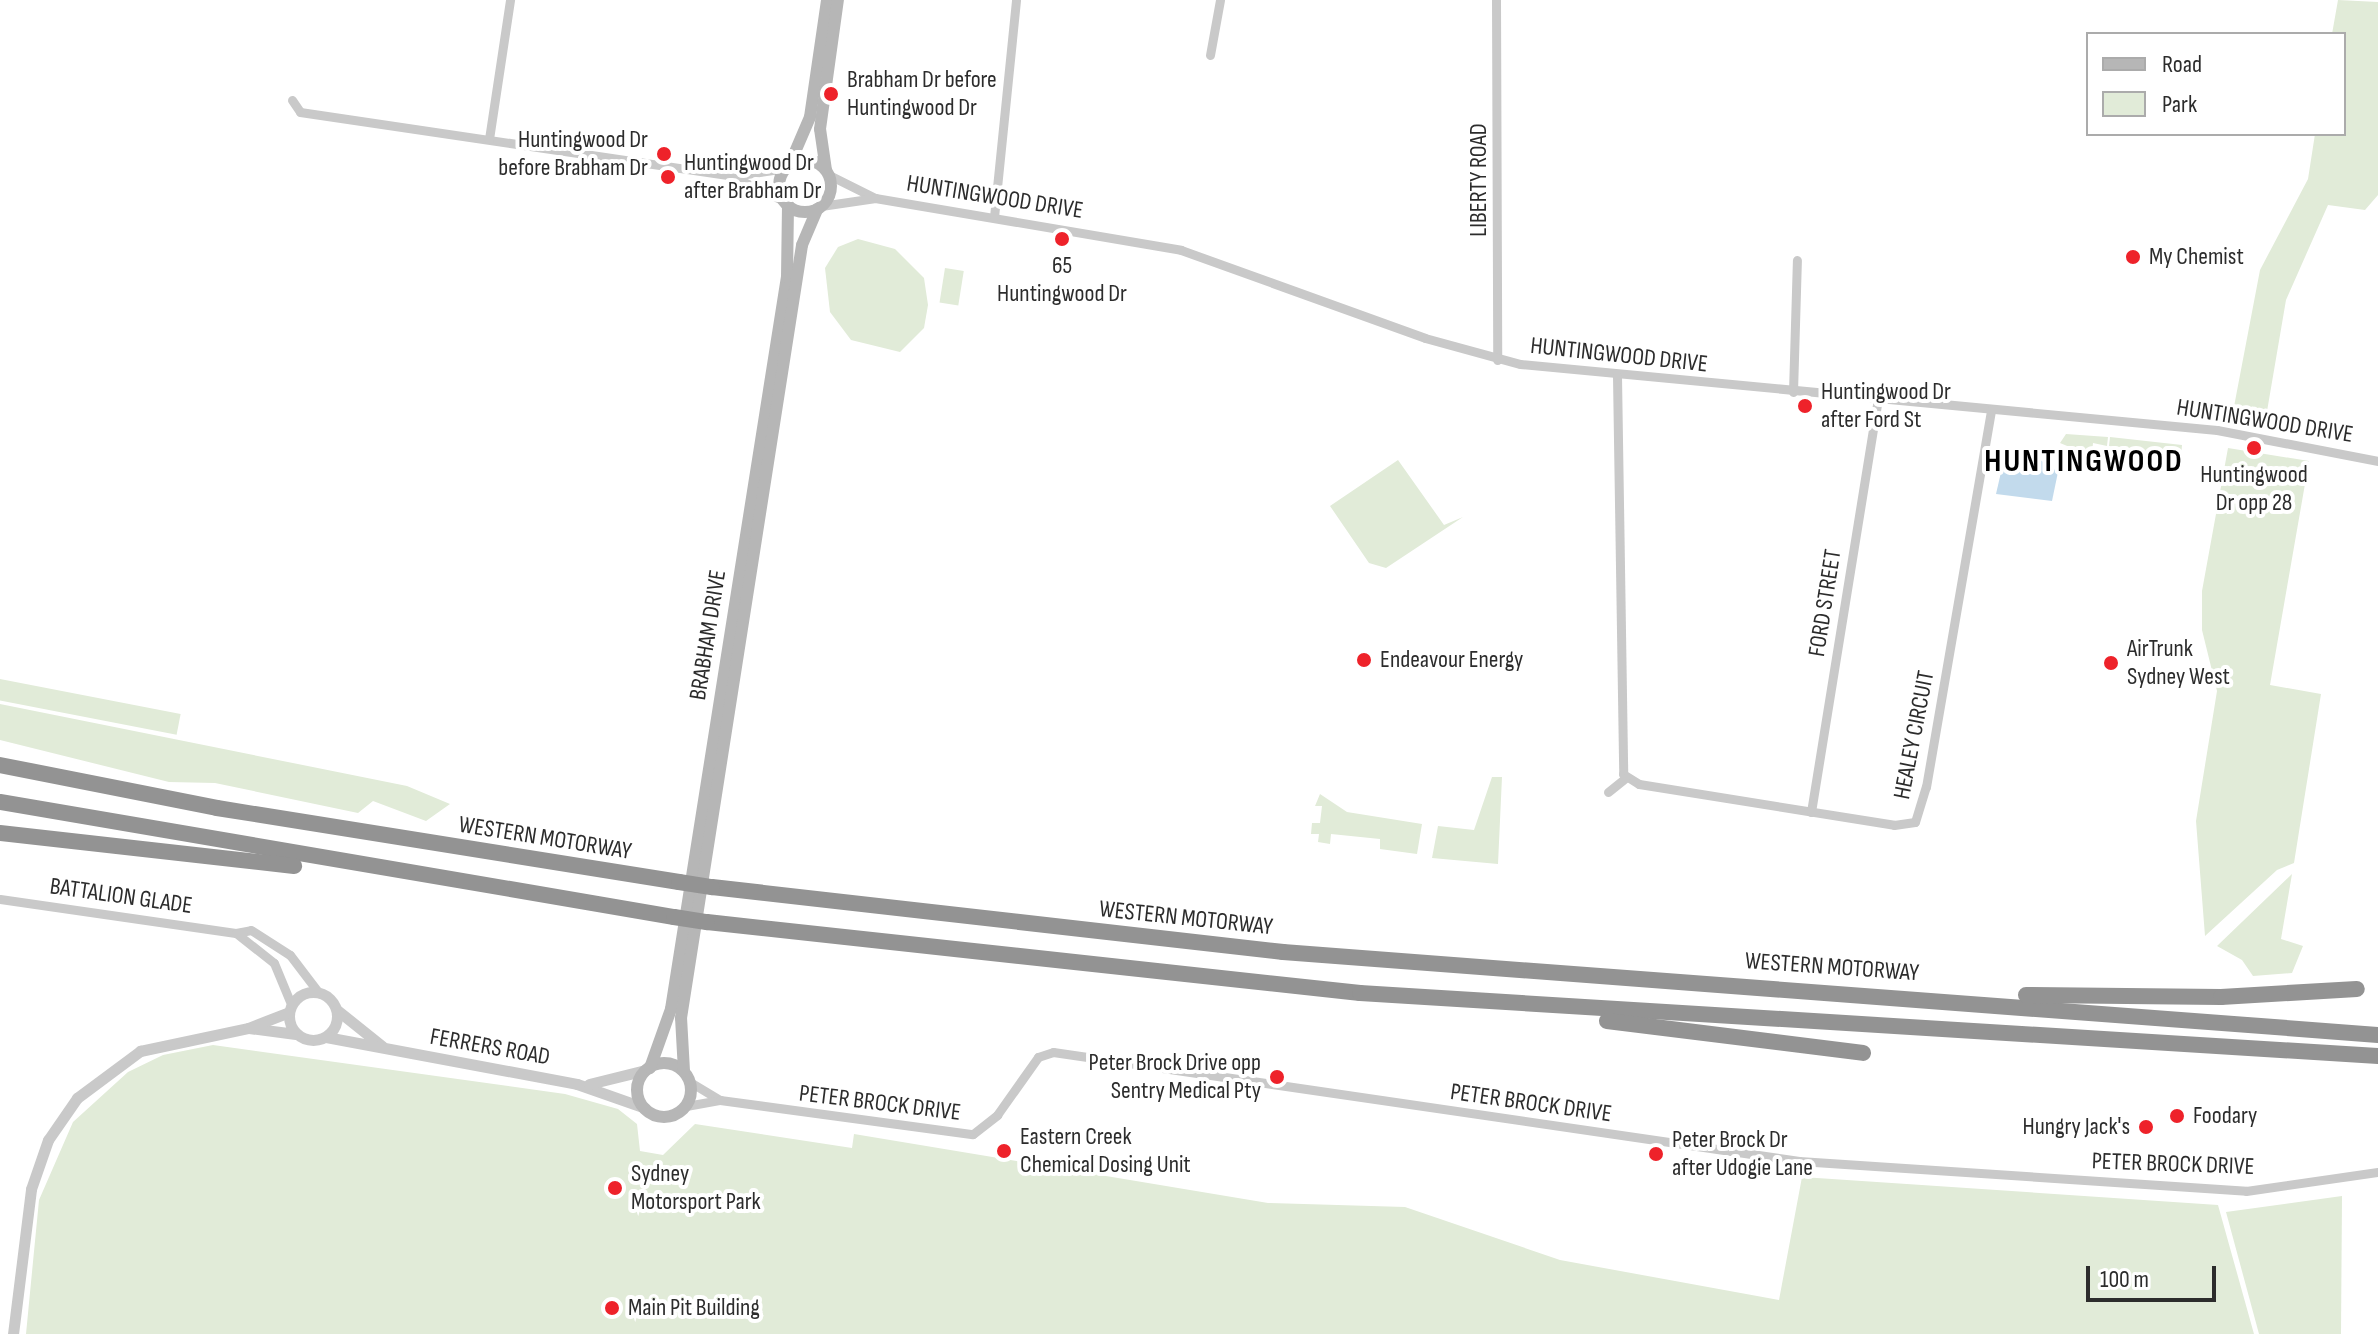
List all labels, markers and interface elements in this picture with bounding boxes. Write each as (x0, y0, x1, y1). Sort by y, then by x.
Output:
legend (2086, 32, 2346, 136)
text: Road (2162, 50, 2202, 79)
place label: Brabham Dr before Huntingwood Dr (847, 66, 997, 122)
marker: Brabham Dr before Huntingwood Dr (822, 85, 840, 103)
text: Park (2162, 90, 2197, 119)
street label: LIBERTY ROAD (1465, 123, 1493, 237)
place label: Huntingwood Dr before Brabham Dr (498, 126, 648, 182)
marker: Huntingwood Dr before Brabham Dr (655, 145, 673, 163)
place label: Huntingwood Dr after Brabham Dr (684, 149, 821, 205)
marker: Huntingwood Dr after Brabham Dr (659, 168, 677, 186)
street label: HUNTINGWOOD DRIVE (905, 169, 1085, 225)
marker: 65 Huntingwood Dr (1053, 230, 1071, 248)
place label: My Chemist (2149, 243, 2244, 271)
marker: My Chemist (2124, 248, 2142, 266)
place label: 65 Huntingwood Dr (997, 252, 1127, 308)
street label: HUNTINGWOOD DRIVE (1529, 331, 1709, 379)
place label: Huntingwood Dr after Ford St (1821, 378, 1951, 434)
street label: HUNTINGWOOD DRIVE (2175, 393, 2355, 449)
marker: Huntingwood Dr after Ford St (1796, 397, 1814, 415)
marker: Huntingwood Dr opp 28 (2245, 439, 2263, 457)
district label: HUNTINGWOOD (1984, 443, 2184, 481)
place label: Huntingwood Dr opp 28 (2200, 461, 2308, 517)
street label: FORD STREET (1802, 547, 1848, 659)
street label: BRABHAM DRIVE (683, 568, 733, 702)
place label: AirTrunk Sydney West (2127, 635, 2230, 691)
place label: Endeavour Energy (1380, 646, 1523, 674)
marker: Endeavour Energy (1355, 651, 1373, 669)
marker: AirTrunk Sydney West (2102, 654, 2120, 672)
street label: HEALEY CIRCUIT (1887, 668, 1941, 802)
street label: WESTERN MOTORWAY (457, 810, 633, 866)
street label: BATTALION GLADE (48, 872, 194, 920)
street label: WESTERN MOTORWAY (1098, 895, 1274, 941)
street label: WESTERN MOTORWAY (1744, 947, 1920, 987)
street label: FERRERS ROAD (428, 1022, 552, 1072)
place label: Peter Brock Drive opp Sentry Medical Pty (1089, 1049, 1261, 1105)
marker: Peter Brock Drive opp Sentry Medical Pty (1268, 1068, 1286, 1086)
street label: PETER BROCK DRIVE (1448, 1077, 1614, 1129)
street label: PETER BROCK DRIVE (797, 1079, 963, 1127)
place label: Foodary (2193, 1102, 2257, 1130)
marker: Foodary (2168, 1107, 2186, 1125)
place label: Hungry Jack's (2022, 1113, 2130, 1141)
marker: Hungry Jack's (2137, 1118, 2155, 1136)
place label: Eastern Creek Chemical Dosing Unit (1020, 1123, 1191, 1179)
place label: Peter Brock Dr after Udogie Lane (1672, 1126, 1813, 1182)
marker: Eastern Creek Chemical Dosing Unit (995, 1142, 1013, 1160)
marker: Peter Brock Dr after Udogie Lane (1647, 1145, 1665, 1163)
street label: PETER BROCK DRIVE (2091, 1147, 2255, 1181)
place label: Sydney Motorsport Park (631, 1160, 761, 1216)
marker: Sydney Motorsport Park (606, 1179, 624, 1197)
scale bar (2090, 1250, 2220, 1300)
text: 100 m (2100, 1265, 2149, 1294)
place label: Main Pit Building (628, 1294, 760, 1322)
marker: Main Pit Building (603, 1299, 621, 1317)

